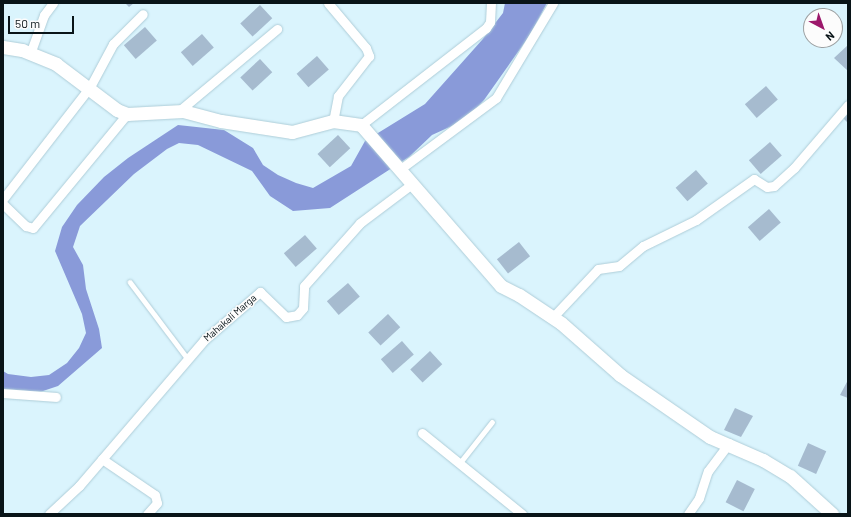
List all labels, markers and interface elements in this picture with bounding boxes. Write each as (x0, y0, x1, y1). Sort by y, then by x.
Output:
scale bar (10, 8, 76, 34)
north arrow (803, 8, 843, 48)
text: 50 m (15, 16, 40, 30)
text: N (824, 29, 838, 44)
street label: Mahakali Marga (201, 292, 259, 344)

